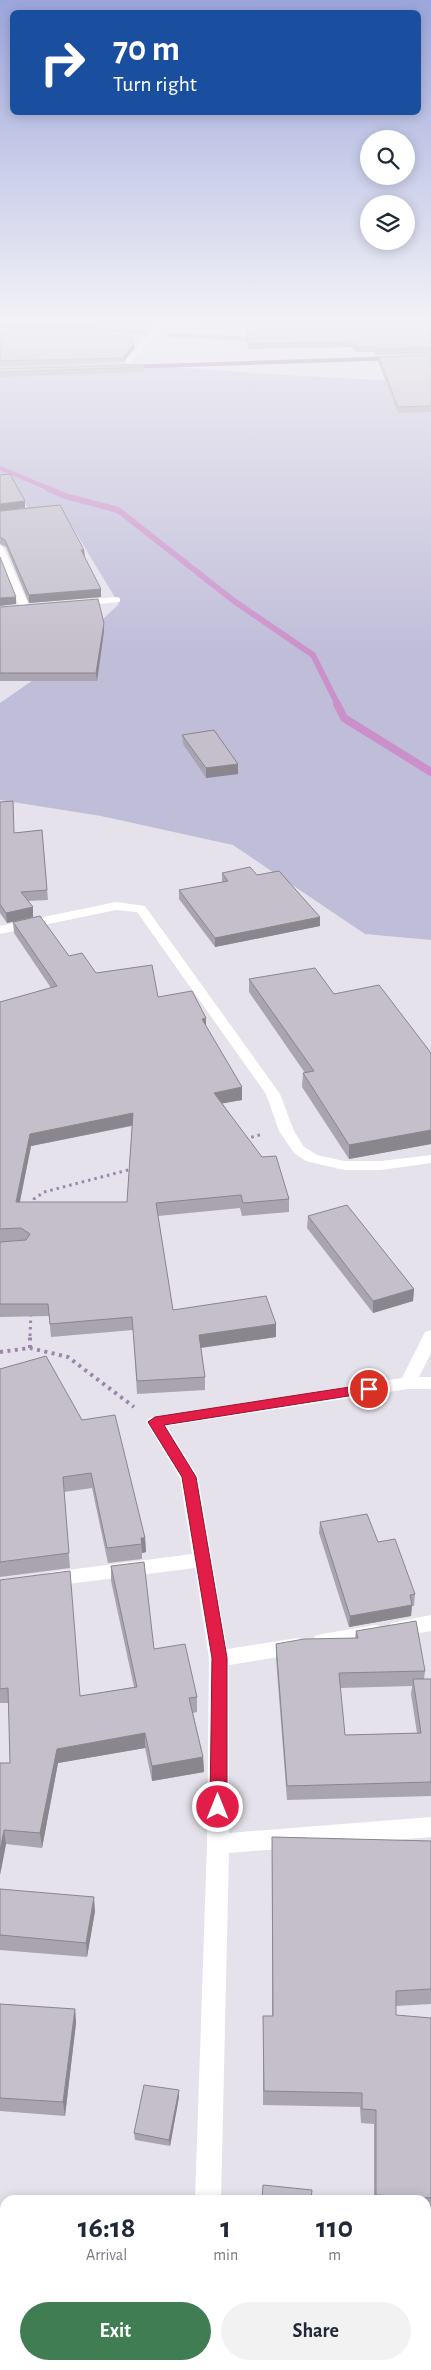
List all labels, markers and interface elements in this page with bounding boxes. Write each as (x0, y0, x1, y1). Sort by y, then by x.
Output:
icon: right (30, 30, 95, 95)
text: 70 m (113, 32, 180, 67)
text: Turn right (113, 73, 197, 95)
map controls (360, 130, 415, 250)
button: search (360, 130, 415, 185)
button: layers (360, 195, 415, 250)
pin (348, 1368, 390, 1410)
icon: arrive (355, 1375, 383, 1403)
position arrow (191, 1780, 243, 1832)
text: 16:18 (78, 2213, 136, 2243)
text: 1 (220, 2213, 231, 2243)
text: 110 (316, 2213, 353, 2243)
text: Arrival (86, 2247, 127, 2263)
text: min (213, 2247, 238, 2263)
text: m (328, 2247, 341, 2263)
button: Exit (20, 2302, 211, 2360)
button: Share (221, 2302, 411, 2360)

